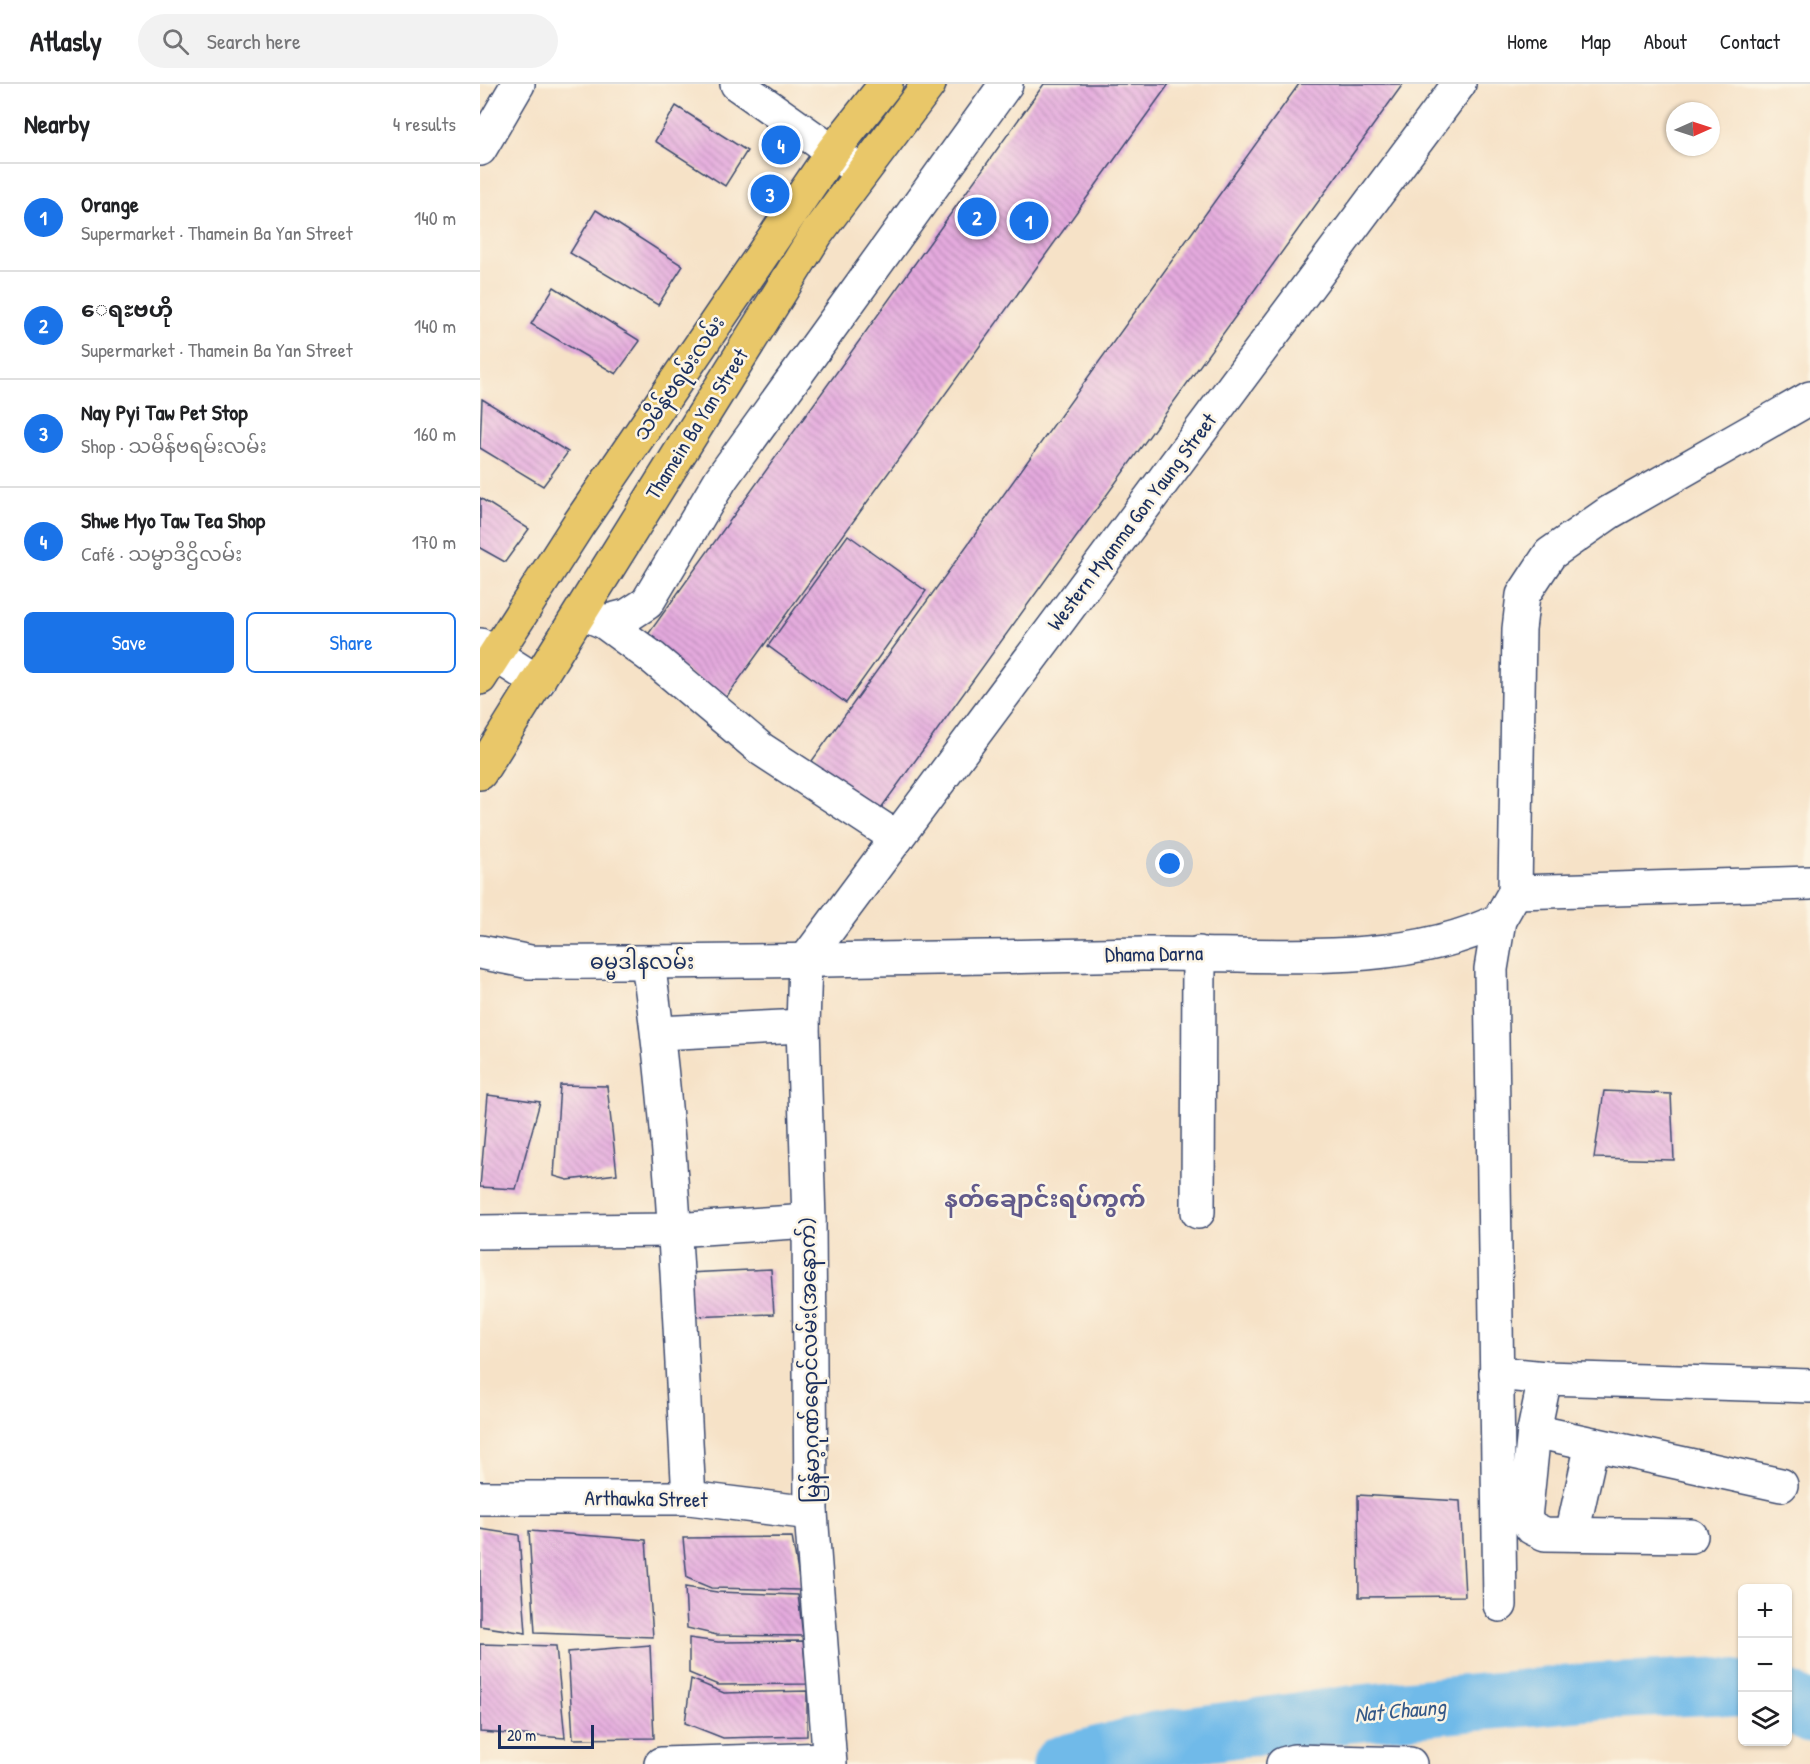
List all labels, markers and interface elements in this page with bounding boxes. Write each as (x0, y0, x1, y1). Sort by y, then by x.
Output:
search box (138, 14, 558, 68)
text: Atlasly (30, 22, 102, 60)
icon: search (159, 25, 192, 58)
text: Search here (207, 26, 301, 56)
text: Home (1507, 27, 1548, 56)
text: Map (1581, 27, 1611, 56)
text: About (1644, 27, 1687, 56)
text: Contact (1720, 27, 1780, 56)
north arrow (1666, 102, 1720, 156)
text: Nearby (24, 106, 90, 141)
text: 4 results (393, 110, 456, 137)
pin: 4 (762, 122, 800, 168)
pin: 3 (750, 172, 790, 216)
text: Orange (81, 189, 139, 219)
pin: 2 (958, 194, 996, 240)
pin: 1 (1010, 198, 1048, 244)
text: 1 (40, 204, 47, 231)
text: 140 m (414, 204, 456, 231)
text: Supermarket · Thamein Ba Yan Street (81, 219, 353, 246)
text: ေရႊဗဟို (81, 294, 173, 324)
street label: သမိန်ဗရမ်းလမ်း (625, 309, 734, 448)
text: 2 (39, 312, 48, 339)
text: 140 m (414, 312, 456, 339)
text: Supermarket · Thamein Ba Yan Street (81, 336, 353, 363)
street label: Thamein Ba Yan Street (638, 342, 755, 505)
text: Nay Pyi Taw Pet Stop (81, 397, 248, 427)
street label: Western Myanma Gon Yaung Street (1040, 406, 1223, 636)
text: 3 (39, 420, 48, 447)
text: 160 m (414, 420, 456, 447)
text: Shop · သမိန်ဗရမ်းလမ်း (81, 432, 267, 459)
text: Shwe Myo Taw Tea Shop (81, 505, 265, 535)
text: 4 (40, 528, 47, 555)
text: 170 m (412, 528, 456, 555)
text: Café · သမ္မာဒိဌိလမ်း (81, 540, 242, 567)
button: Save (24, 612, 234, 673)
button: Share (246, 612, 456, 673)
your location (1155, 849, 1184, 878)
street label: Dhama Darna (1105, 938, 1203, 969)
street label: ဓမ္မဒါနလမ်း (590, 946, 694, 980)
district label: နတ်ချောင်းရပ်ကွက် (944, 1182, 1146, 1219)
street label: မြန်မာ့ဂုဏ်ရောင်လမ်း(အနောက်) (792, 1217, 829, 1503)
street label: Arthawka Street (584, 1483, 709, 1514)
map controls (1738, 1584, 1792, 1746)
button: + (1738, 1584, 1792, 1638)
button: − (1738, 1638, 1792, 1692)
water label: Nat Chaung (1353, 1691, 1448, 1729)
button: layers (1738, 1692, 1792, 1746)
scale bar (498, 1722, 594, 1750)
text: 20 m (507, 1724, 536, 1746)

